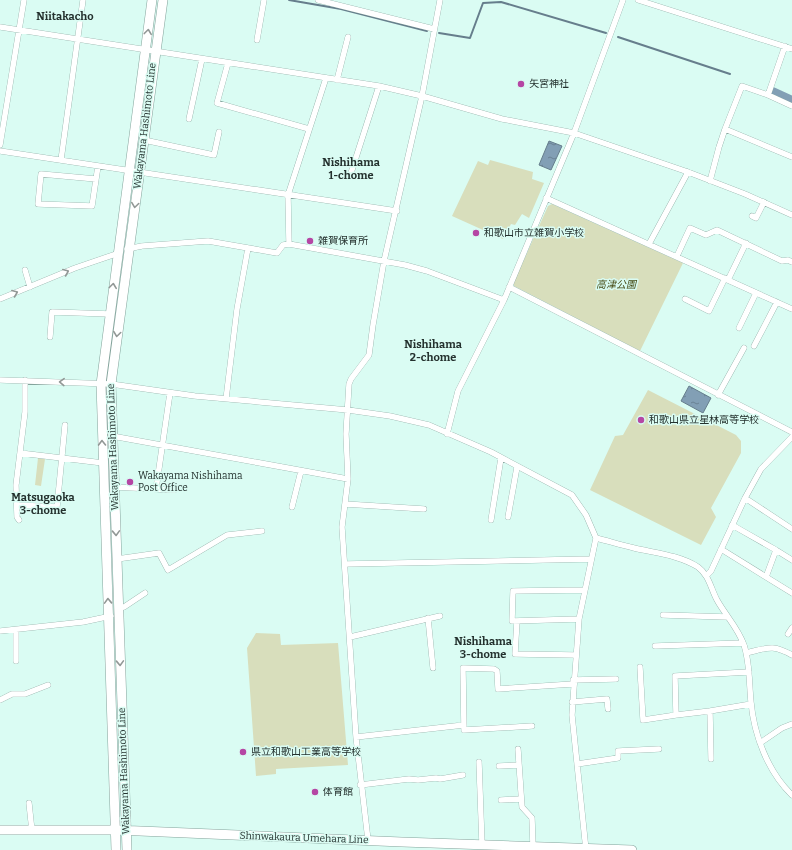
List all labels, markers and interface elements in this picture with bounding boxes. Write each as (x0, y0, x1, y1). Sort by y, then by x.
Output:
district label: Niitakacho (36, 10, 94, 23)
one-way arrow (143, 29, 152, 35)
street label: Wakayama Hashimoto Line (131, 62, 159, 190)
place label: 矢宮神社 (529, 78, 569, 90)
marker: 矢宮神社 (516, 79, 526, 89)
district label: Nishihama 1-chome (322, 156, 381, 182)
one-way arrow (131, 202, 140, 208)
place label: 和歌山市立雑賀小学校 (484, 227, 584, 239)
marker: 和歌山市立雑賀小学校 (471, 228, 481, 238)
place label: 雑賀保育所 (318, 235, 368, 247)
marker: 雑賀保育所 (305, 236, 315, 246)
one-way arrow (62, 268, 69, 276)
park label: 高津公園 (596, 279, 638, 291)
one-way arrow (108, 283, 117, 289)
one-way arrow (11, 289, 18, 297)
one-way arrow (113, 331, 122, 337)
district label: Nishihama 2-chome (404, 338, 463, 364)
one-way arrow (59, 378, 65, 386)
street label: Wakayama Hashimoto Line (105, 383, 121, 511)
place label: 和歌山県立星林高等学校 (649, 414, 759, 426)
marker: 和歌山県立星林高等学校 (636, 415, 646, 425)
one-way arrow (98, 440, 106, 446)
place label: Wakayama Nishihama Post Office (138, 470, 243, 494)
marker: Wakayama Nishihama Post Office (125, 477, 135, 487)
district label: Matsugaoka 3-chome (11, 491, 76, 517)
one-way arrow (111, 530, 120, 536)
one-way arrow (104, 598, 112, 604)
district label: Nishihama 3-chome (454, 635, 513, 661)
one-way arrow (116, 660, 124, 666)
street label: Wakayama Hashimoto Line (116, 707, 132, 835)
place label: 県立和歌山工業高等学校 (251, 746, 361, 758)
marker: 県立和歌山工業高等学校 (238, 747, 248, 757)
place label: 体育館 (323, 786, 353, 798)
marker: 体育館 (310, 787, 320, 797)
street label: Shinwakaura Umehara Line (239, 830, 369, 846)

